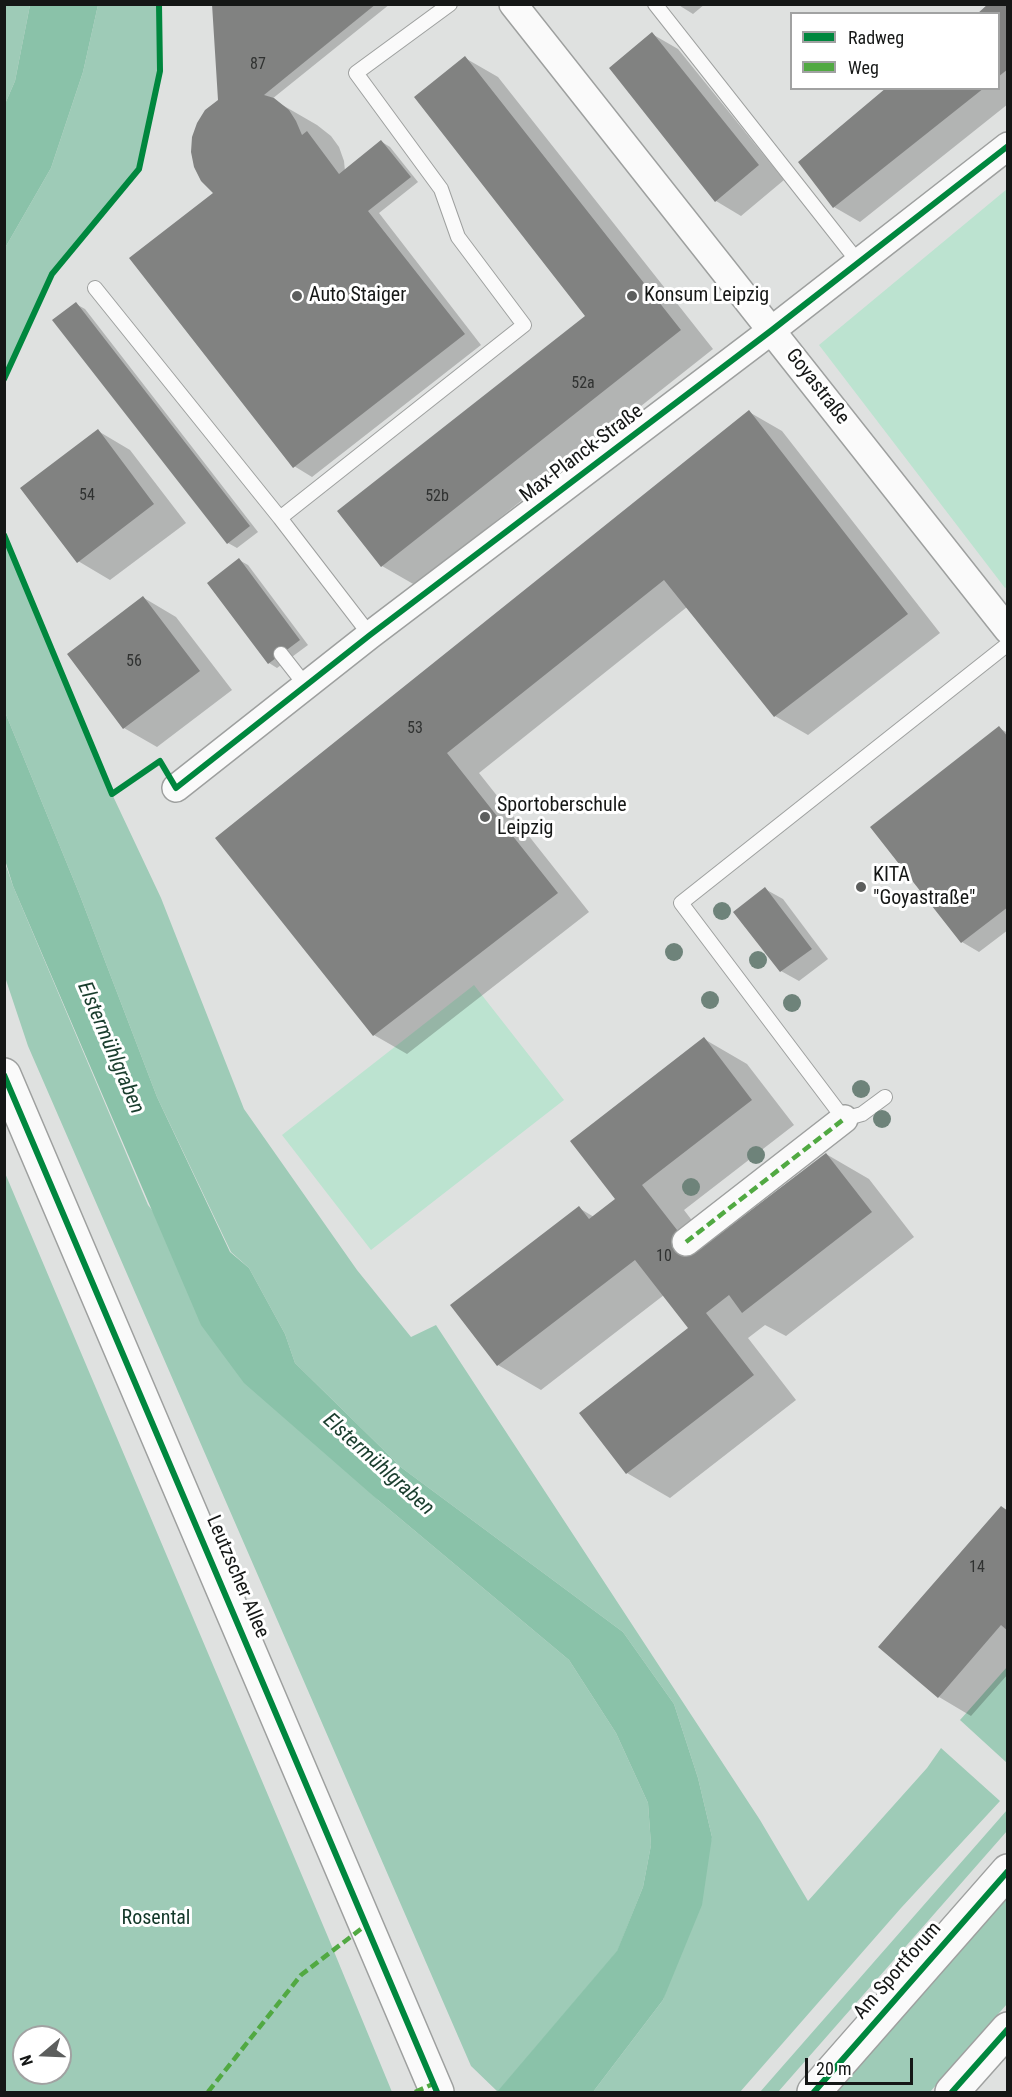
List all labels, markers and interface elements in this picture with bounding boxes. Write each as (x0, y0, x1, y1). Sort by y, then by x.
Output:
legend (790, 12, 1000, 90)
text: Radweg (848, 27, 904, 48)
house number: 87 (250, 55, 266, 75)
text: Weg (848, 57, 879, 78)
place label: Auto Staiger (309, 284, 406, 308)
place label: Konsum Leipzig (644, 284, 769, 308)
marker: Auto Staiger (290, 289, 304, 303)
marker: Konsum Leipzig (625, 289, 639, 303)
street label: Goyastraße (780, 344, 854, 430)
house number: 52a (571, 374, 595, 394)
street label: Max-Planck-Straße (516, 400, 648, 508)
house number: 54 (79, 486, 95, 506)
house number: 52b (425, 487, 449, 507)
house number: 56 (126, 652, 142, 672)
house number: 53 (407, 719, 423, 739)
place label: Sportoberschule Leipzig (497, 794, 627, 841)
marker: Sportoberschule Leipzig (478, 810, 492, 824)
place label: KITA "Goyastraße" (873, 864, 975, 911)
marker: KITA "Goyastraße" (854, 880, 868, 894)
water label: Elstermühlgraben (71, 978, 149, 1118)
house number: 10 (656, 1247, 672, 1267)
water label: Elstermühlgraben (317, 1409, 439, 1521)
street label: Leutzscher Allee (200, 1512, 274, 1642)
house number: 14 (969, 1558, 985, 1578)
park label: Rosental (122, 1907, 190, 1931)
street label: Am Sportforum (849, 1917, 947, 2025)
north arrow (12, 2025, 72, 2085)
scale bar (808, 2046, 916, 2084)
text: N (16, 2053, 37, 2068)
text: 20 m (816, 2058, 851, 2079)

